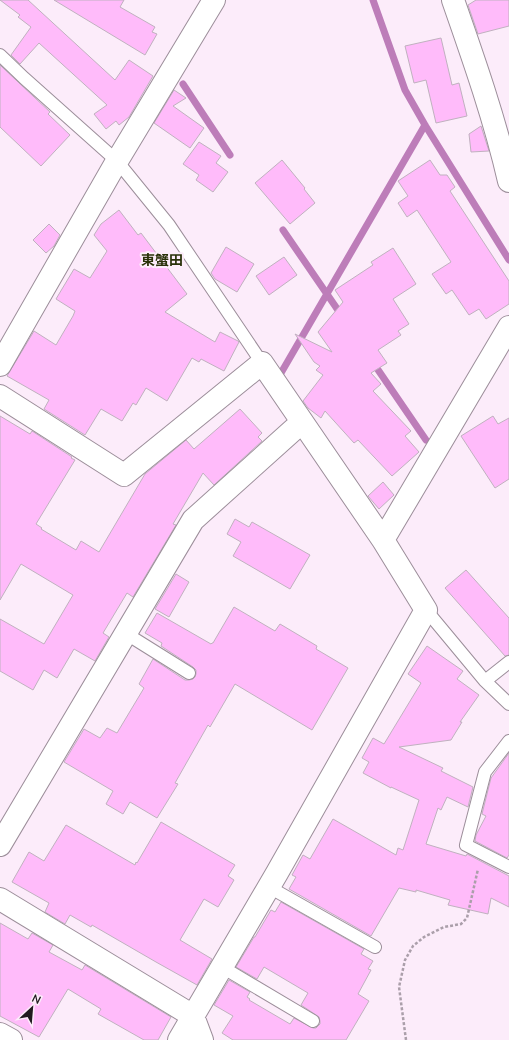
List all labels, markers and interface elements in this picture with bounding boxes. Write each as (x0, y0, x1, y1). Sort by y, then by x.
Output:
district label: 東蟹田 (141, 251, 183, 269)
north arrow (12, 988, 52, 1028)
text: N (30, 991, 43, 1007)

